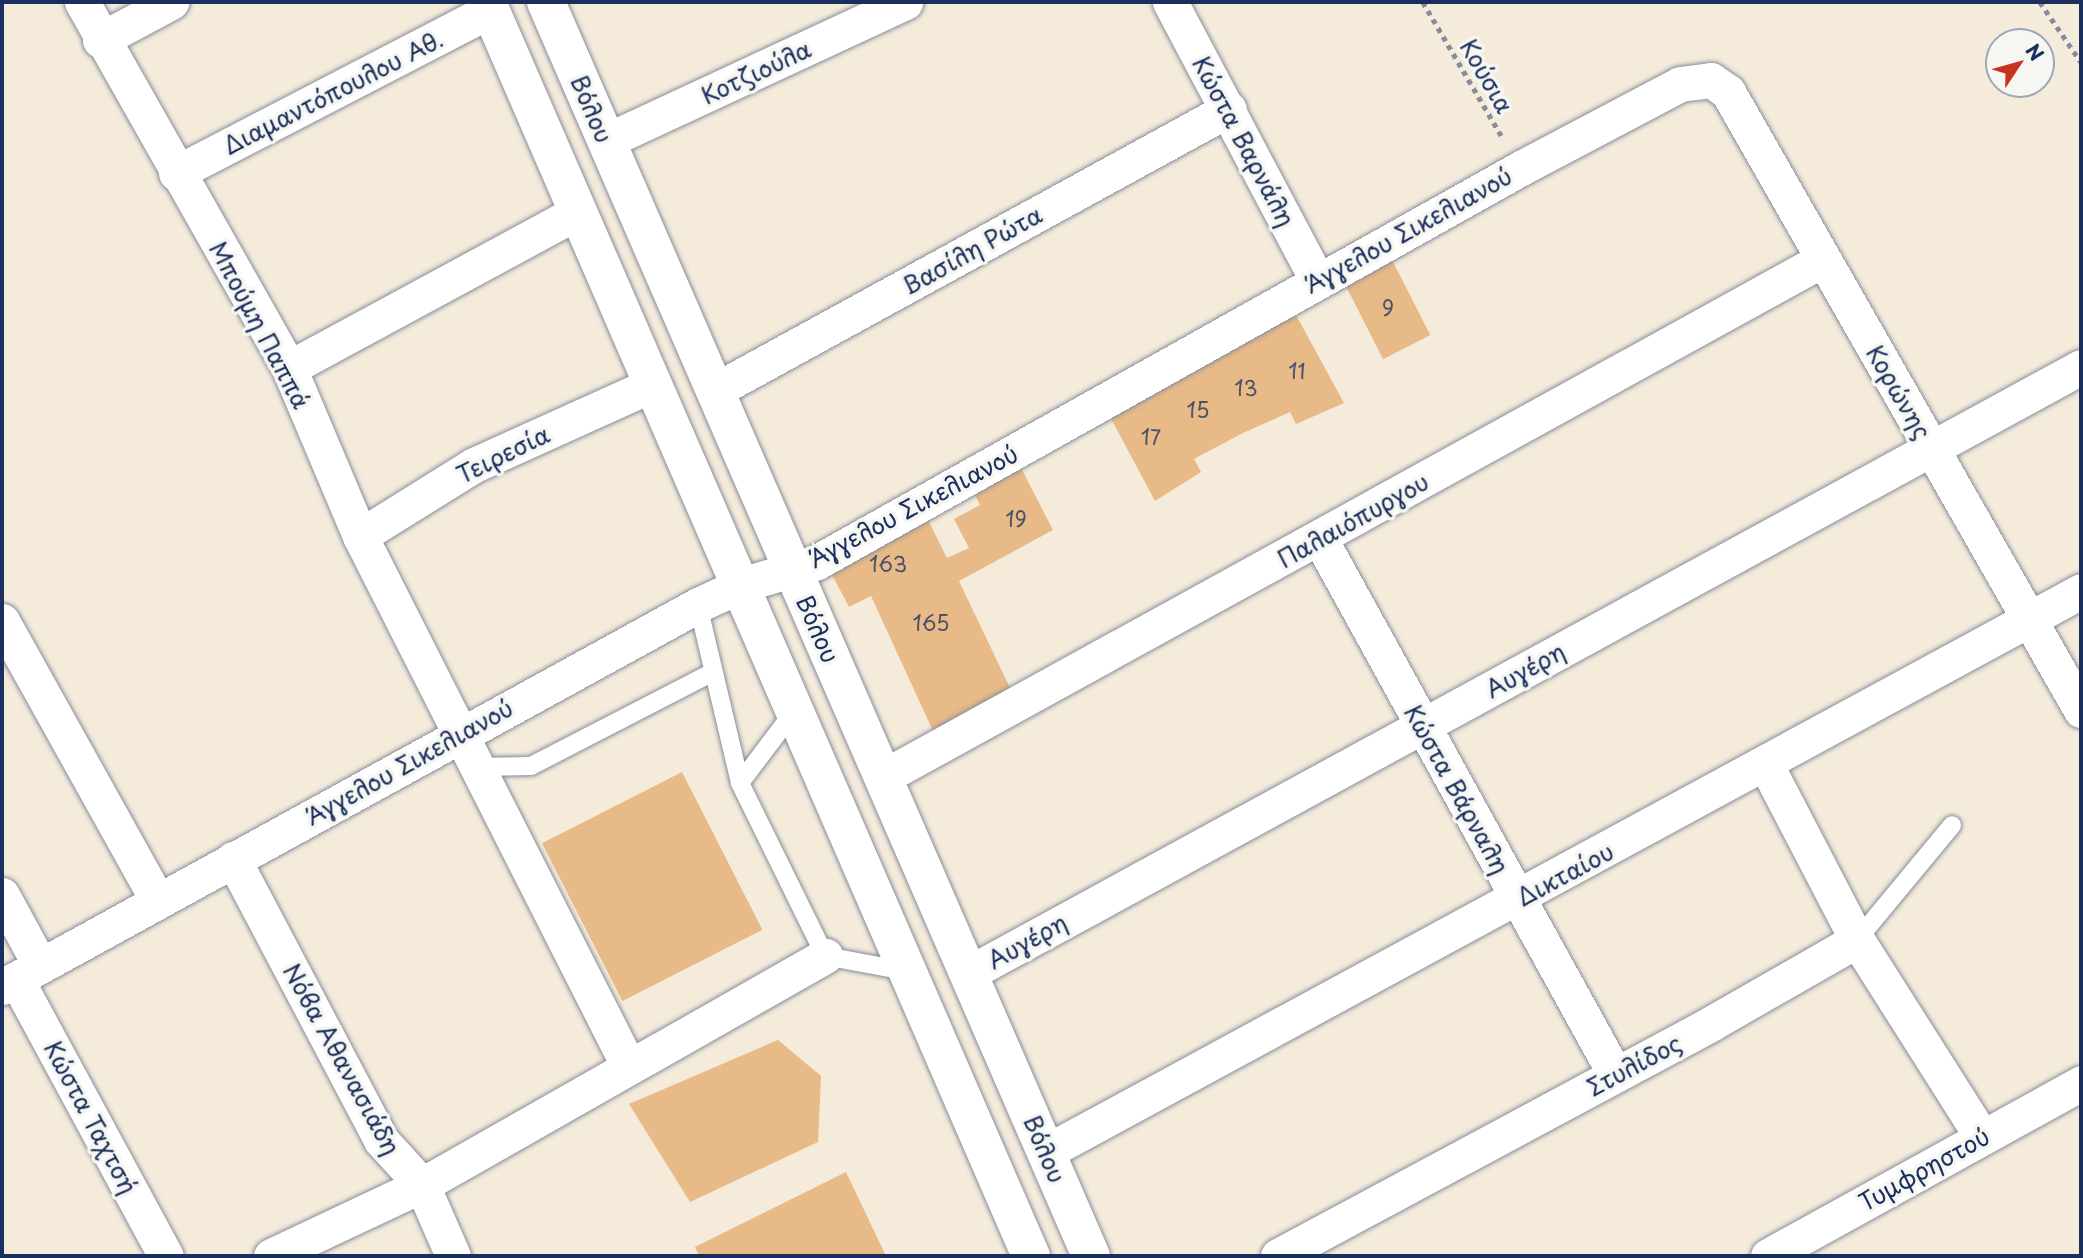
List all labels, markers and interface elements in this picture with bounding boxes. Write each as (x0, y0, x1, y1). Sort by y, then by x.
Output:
street label: Διαμαντόπουλου Αθ. (218, 24, 448, 160)
north arrow (1985, 28, 2055, 98)
street label: Κοτζιούλα (697, 34, 815, 110)
street label: Κούσια (1454, 34, 1520, 118)
text: N (2020, 38, 2051, 66)
street label: Κώστα Βαρνάλη (1187, 51, 1301, 231)
street label: Βόλου (565, 71, 619, 147)
street label: Άγγελου Σικελιανού (1299, 161, 1517, 299)
street label: Βασίλη Ρώτα (896, 199, 1048, 301)
street label: Μπούμη Παππά (204, 236, 316, 414)
house number: 9 (1382, 294, 1394, 320)
street label: Κορώνης (1861, 340, 1937, 444)
house number: 11 (1288, 357, 1306, 383)
house number: 13 (1234, 374, 1258, 400)
house number: 15 (1187, 396, 1209, 422)
street label: Τειρεσία (452, 419, 554, 489)
house number: 17 (1141, 423, 1161, 449)
street label: Άγγελου Σικελιανού (803, 439, 1023, 573)
street label: Παλαιόπυργου (1272, 467, 1434, 573)
house number: 19 (1005, 505, 1027, 531)
house number: 163 (869, 550, 907, 576)
street label: Βόλου (791, 591, 845, 667)
house number: 165 (912, 609, 950, 635)
street label: Αυγέρη (1480, 636, 1570, 704)
street label: Άγγελου Σικελιανού (300, 693, 518, 831)
street label: Κώστα Βάρναλη (1399, 699, 1515, 879)
street label: Δικταίου (1512, 836, 1618, 912)
street label: Αυγέρη (982, 907, 1072, 975)
street label: Νόβα Αθανασιάδη (278, 959, 406, 1159)
street label: Στυλίδος (1582, 1028, 1686, 1102)
street label: Κώστα Ταχτσή (38, 1035, 144, 1199)
street label: Βόλου (1018, 1111, 1072, 1187)
street label: Τυμφρηστού (1854, 1121, 1994, 1217)

